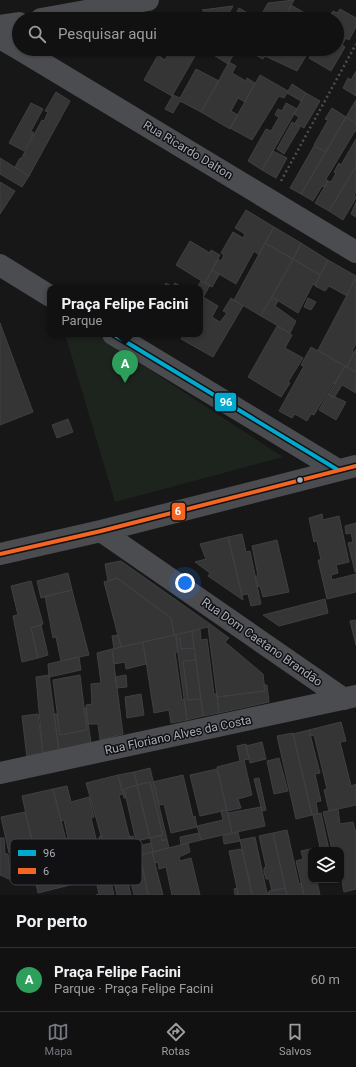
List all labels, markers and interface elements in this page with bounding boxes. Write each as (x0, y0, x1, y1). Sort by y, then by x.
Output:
search box (12, 12, 344, 56)
icon: search (26, 23, 48, 45)
text: Pesquisar aqui (58, 25, 157, 43)
street label: Rua Ricardo Dalton (141, 118, 235, 182)
popup (47, 285, 203, 337)
text: Praça Felipe Facini (61, 295, 189, 313)
text: Parque (61, 313, 102, 328)
pin: A (112, 350, 138, 383)
line badge: 96 (214, 392, 237, 412)
text: 96 (220, 396, 232, 409)
unlabelled marker (295, 475, 305, 485)
line badge: 6 (171, 502, 186, 521)
text: 6 (175, 505, 181, 518)
your location (175, 573, 195, 593)
street label: Rua Dom Caetano Brandão (199, 595, 325, 689)
street label: Rua Floriano Alves da Costa (103, 713, 253, 757)
legend (10, 839, 142, 885)
text: 96 (43, 847, 55, 860)
map controls (308, 847, 344, 883)
button: layers (308, 847, 344, 883)
text: 6 (43, 865, 49, 878)
text: Por perto (16, 911, 87, 931)
text: Praça Felipe Facini (54, 963, 181, 981)
text: A (25, 972, 33, 987)
text: 60 m (311, 972, 340, 987)
text: Parque · Praça Felipe Facini (54, 981, 213, 996)
tab: Mapa (45, 1021, 72, 1058)
tab: Rotas (162, 1021, 190, 1058)
tab: Salvos (279, 1021, 311, 1058)

